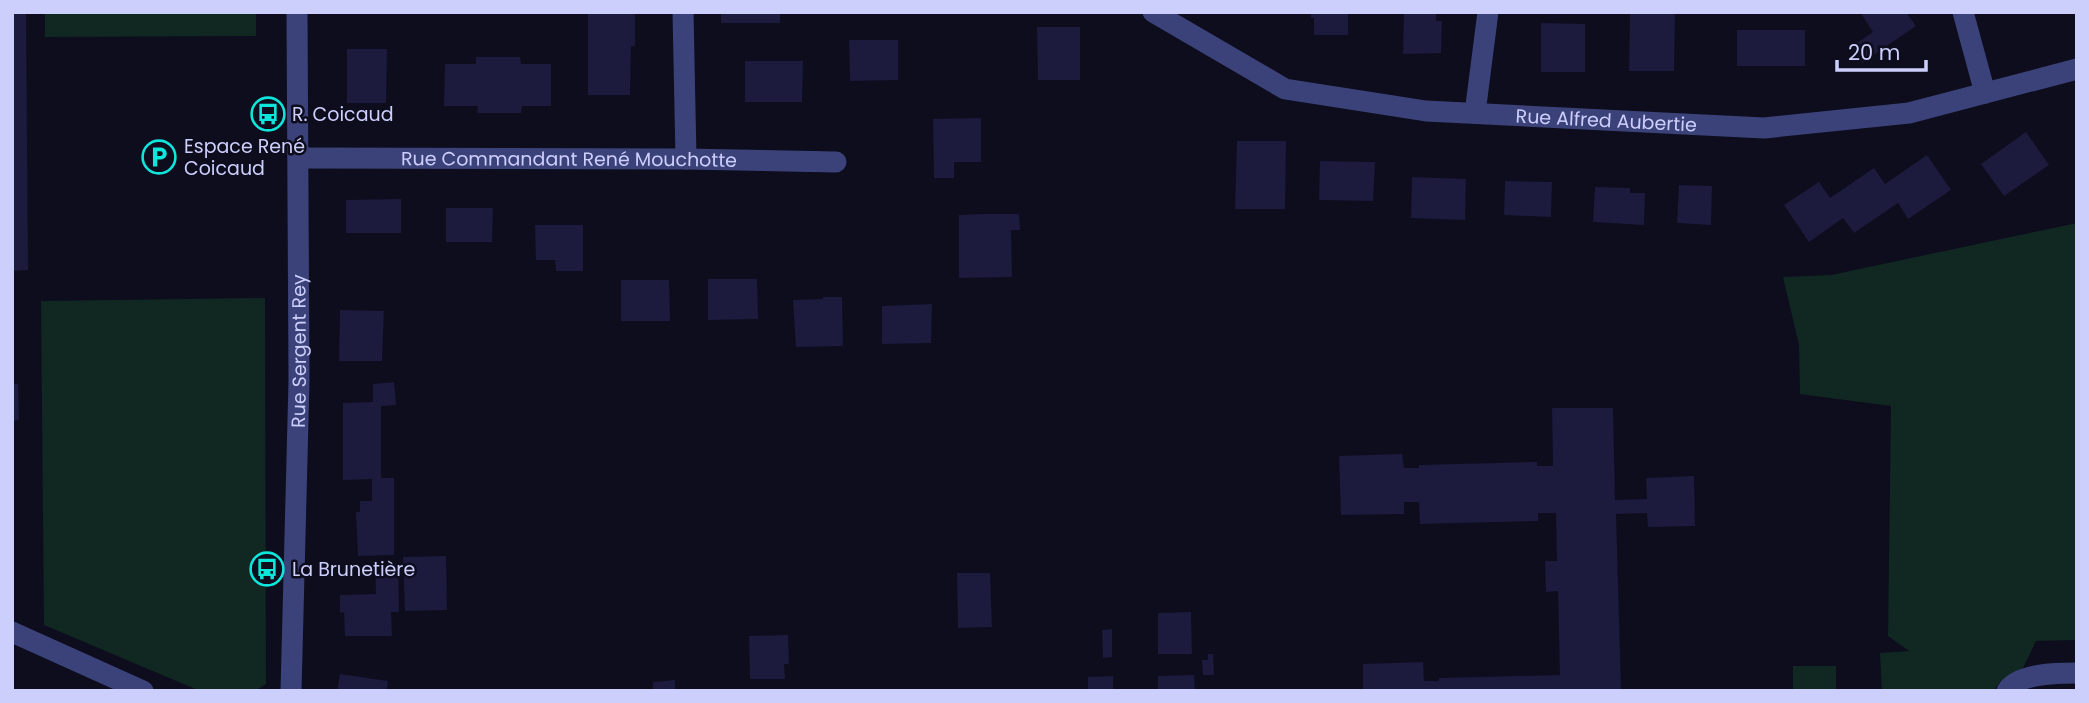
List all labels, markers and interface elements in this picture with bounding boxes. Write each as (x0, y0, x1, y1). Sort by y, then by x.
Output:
scale bar (1837, 28, 1926, 72)
text: 20 m (1848, 38, 1901, 67)
bus stop icon: R. Coicaud (249, 95, 287, 133)
place label: R. Coicaud (292, 101, 394, 128)
street label: Rue Alfred Aubertie (1515, 103, 1697, 139)
place label: Espace René Coicaud (184, 133, 305, 182)
parking icon: Espace René Coicaud (140, 138, 178, 176)
street label: Rue Commandant René Mouchotte (401, 145, 737, 174)
street label: Rue Sergent Rey (285, 274, 313, 428)
bus stop icon: La Brunetière (248, 550, 286, 588)
place label: La Brunetière (292, 556, 415, 583)

